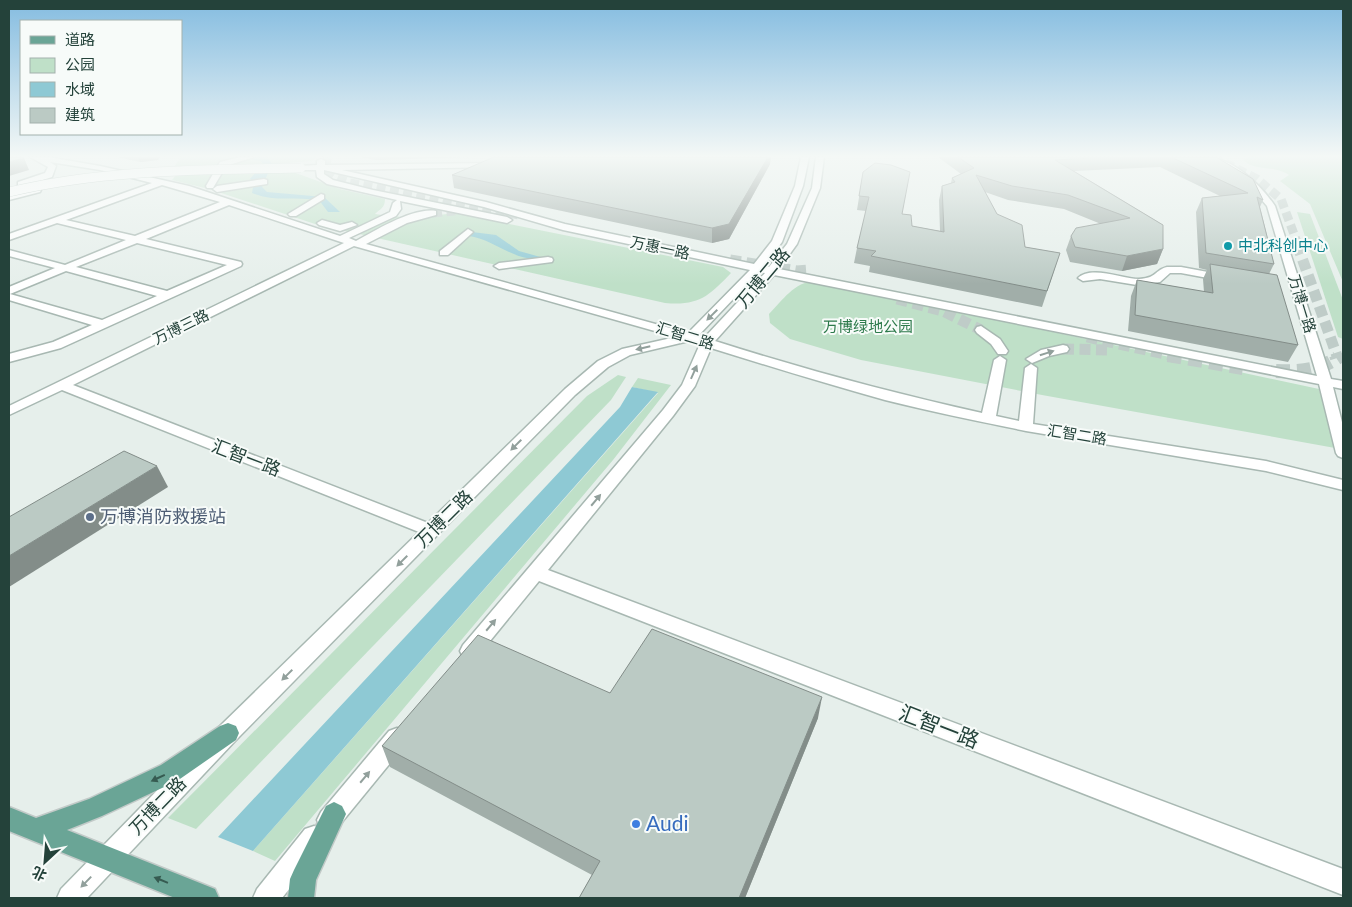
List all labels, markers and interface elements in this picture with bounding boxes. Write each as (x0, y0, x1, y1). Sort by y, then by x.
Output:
legend (20, 20, 182, 135)
text: 道路 (65, 30, 95, 48)
text: 公园 (65, 55, 95, 73)
text: 水域 (65, 80, 95, 98)
text: 建筑 (65, 105, 95, 123)
street label: 万惠一路 (629, 232, 691, 262)
place label: 中北科创中心 (1238, 236, 1328, 254)
marker: 中北科创中心 (1222, 240, 1234, 252)
street label: 万博二路 (731, 243, 794, 312)
street label: 万博一路 (1286, 272, 1320, 335)
street label: 万博三路 (150, 305, 211, 347)
one-way arrow (706, 309, 718, 321)
park label: 万博绿地公园 (823, 317, 913, 335)
street label: 汇智二路 (654, 318, 717, 352)
one-way arrow (635, 344, 651, 352)
one-way arrow (1040, 349, 1055, 357)
one-way arrow (691, 365, 699, 379)
street label: 汇智二路 (1046, 420, 1108, 448)
street label: 汇智一路 (209, 434, 284, 480)
one-way arrow (511, 439, 523, 451)
street label: 万博二路 (410, 485, 477, 552)
one-way arrow (590, 494, 601, 507)
place label: 万博消防救援站 (100, 505, 226, 527)
marker: 万博消防救援站 (84, 511, 96, 523)
one-way arrow (396, 555, 408, 567)
one-way arrow (486, 619, 497, 632)
one-way arrow (281, 669, 293, 681)
street label: 汇智一路 (896, 699, 983, 752)
one-way arrow (359, 771, 371, 783)
street label: 万博二路 (124, 772, 190, 839)
one-way arrow (151, 774, 165, 782)
place label: Audi (646, 810, 688, 835)
marker: Audi (630, 818, 642, 830)
north arrow (20, 837, 70, 887)
text: 北 (29, 863, 49, 885)
one-way arrow (80, 876, 92, 888)
one-way arrow (153, 876, 168, 884)

